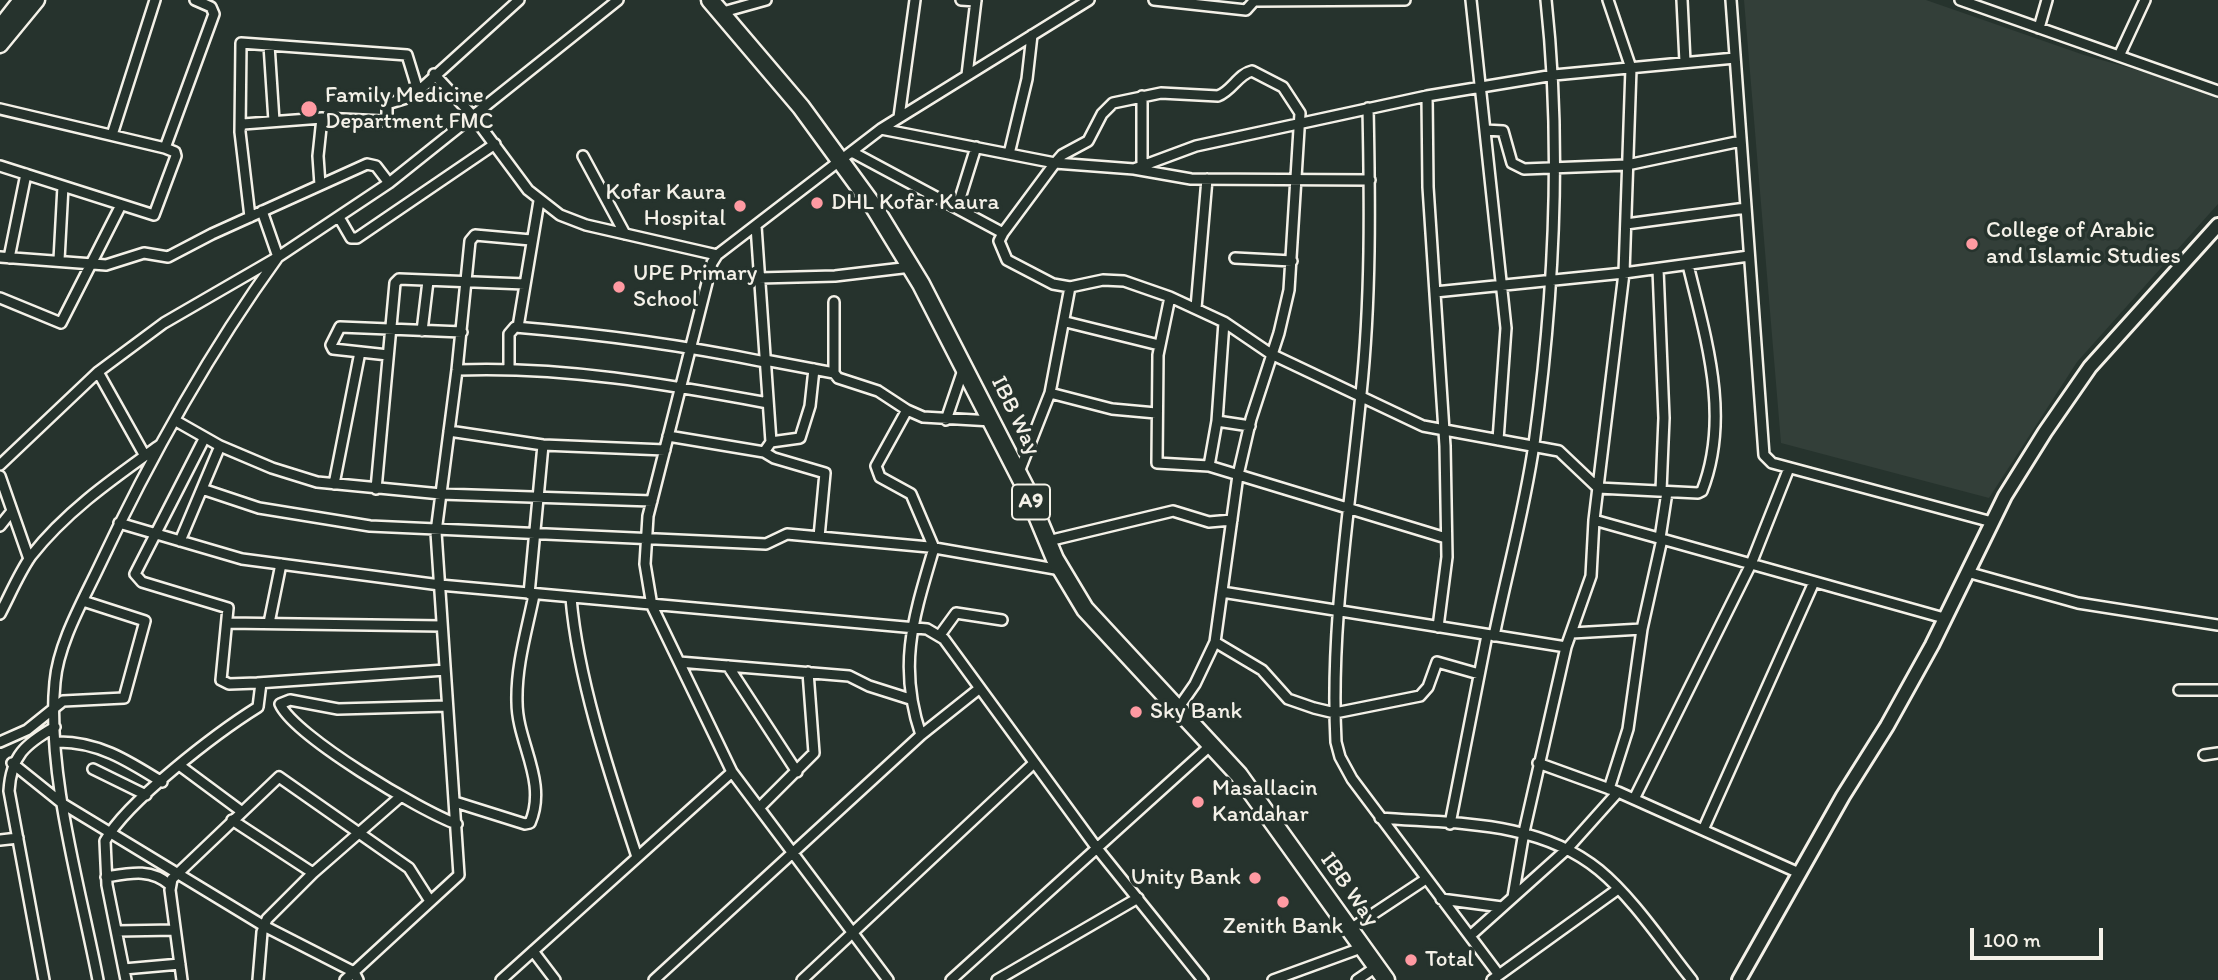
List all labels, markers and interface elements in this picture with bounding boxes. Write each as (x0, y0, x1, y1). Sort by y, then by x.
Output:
place label: Family Medicine Department FMC (325, 82, 494, 136)
marker: Family Medicine Department FMC (299, 99, 319, 119)
place label: Kofar Kaura Hospital (606, 179, 726, 233)
place label: DHL Kofar Kaura (831, 189, 999, 217)
marker: DHL Kofar Kaura (809, 195, 825, 211)
marker: Kofar Kaura Hospital (732, 198, 748, 214)
place label: College of Arabic and Islamic Studies (1986, 217, 2181, 271)
marker: College of Arabic and Islamic Studies (1964, 236, 1980, 252)
place label: UPE Primary School (633, 260, 757, 314)
marker: UPE Primary School (611, 279, 627, 295)
street label: IBB Way (984, 372, 1046, 460)
road number: A9 (1012, 484, 1050, 520)
place label: Sky Bank (1150, 698, 1242, 726)
marker: Sky Bank (1128, 704, 1144, 720)
place label: Masallacin Kandahar (1212, 775, 1318, 829)
marker: Masallacin Kandahar (1190, 794, 1206, 810)
street label: IBB Way (1313, 847, 1385, 933)
place label: Unity Bank (1131, 864, 1241, 892)
marker: Unity Bank (1247, 870, 1263, 886)
marker: Zenith Bank (1275, 894, 1291, 910)
place label: Zenith Bank (1223, 913, 1343, 941)
scale bar (1973, 914, 2106, 958)
text: 100 m (1983, 927, 2041, 952)
place label: Total (1425, 946, 1474, 974)
marker: Total (1403, 952, 1419, 968)

